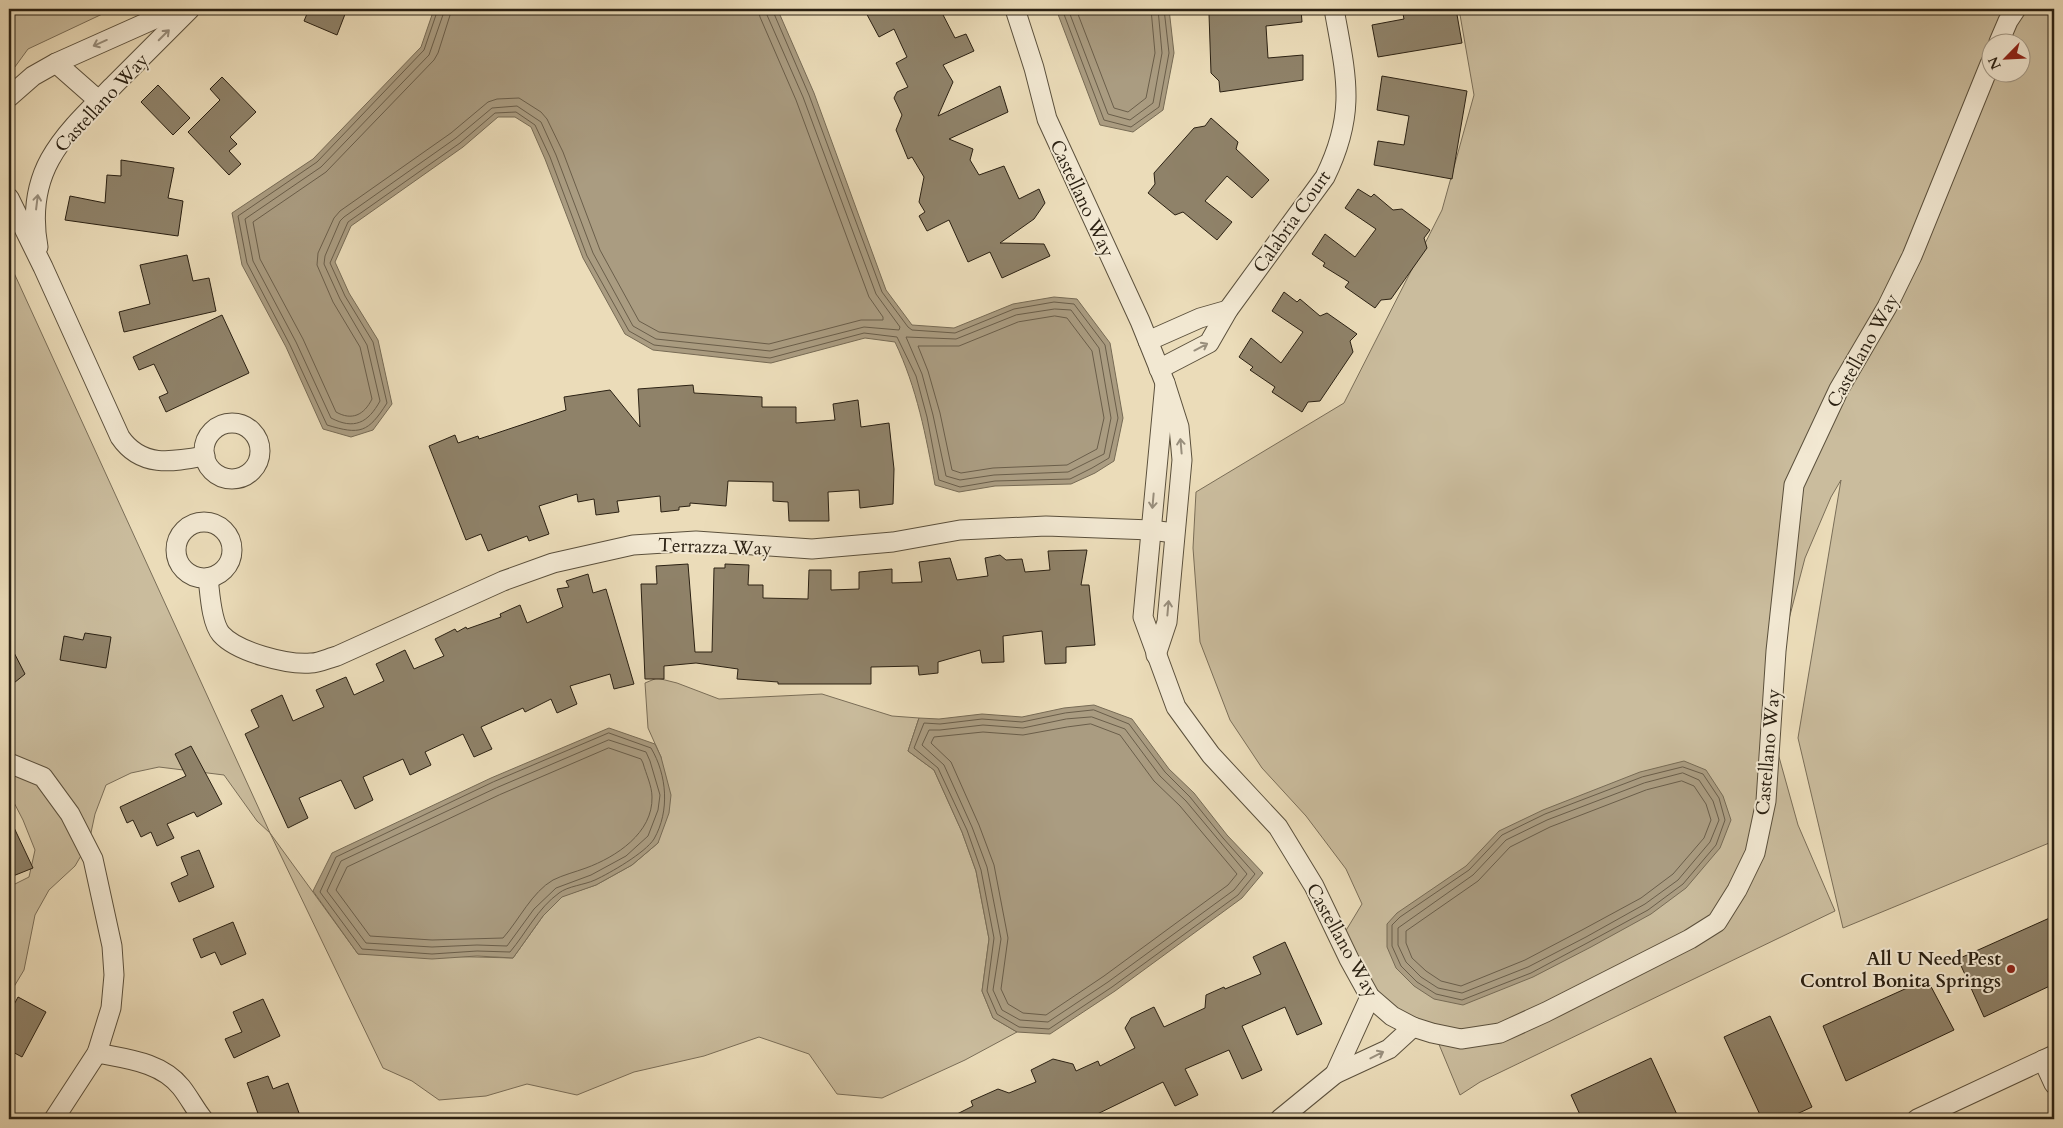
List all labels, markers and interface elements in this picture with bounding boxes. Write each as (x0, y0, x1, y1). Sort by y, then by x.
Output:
one-way arrow (158, 28, 170, 41)
north arrow (1980, 32, 2030, 82)
one-way arrow (93, 38, 108, 48)
street label: Castellano Way (49, 47, 155, 158)
text: N (1983, 54, 2006, 73)
street label: Castellano Way (1043, 135, 1121, 261)
street label: Calabria Court (1247, 165, 1337, 278)
one-way arrow (32, 194, 42, 210)
street label: Castellano Way (1821, 289, 1905, 412)
one-way arrow (1193, 342, 1208, 352)
one-way arrow (1176, 438, 1186, 454)
one-way arrow (1149, 493, 1158, 509)
street label: Terrazza Way (657, 532, 772, 562)
one-way arrow (1163, 600, 1172, 616)
street label: Castellano Way (1750, 688, 1786, 816)
street label: Castellano Way (1300, 879, 1384, 1002)
place label: All U Need Pest Control Bonita Springs (1800, 946, 2001, 994)
marker: All U Need Pest Control Bonita Springs (2005, 963, 2017, 975)
one-way arrow (1369, 1050, 1384, 1059)

